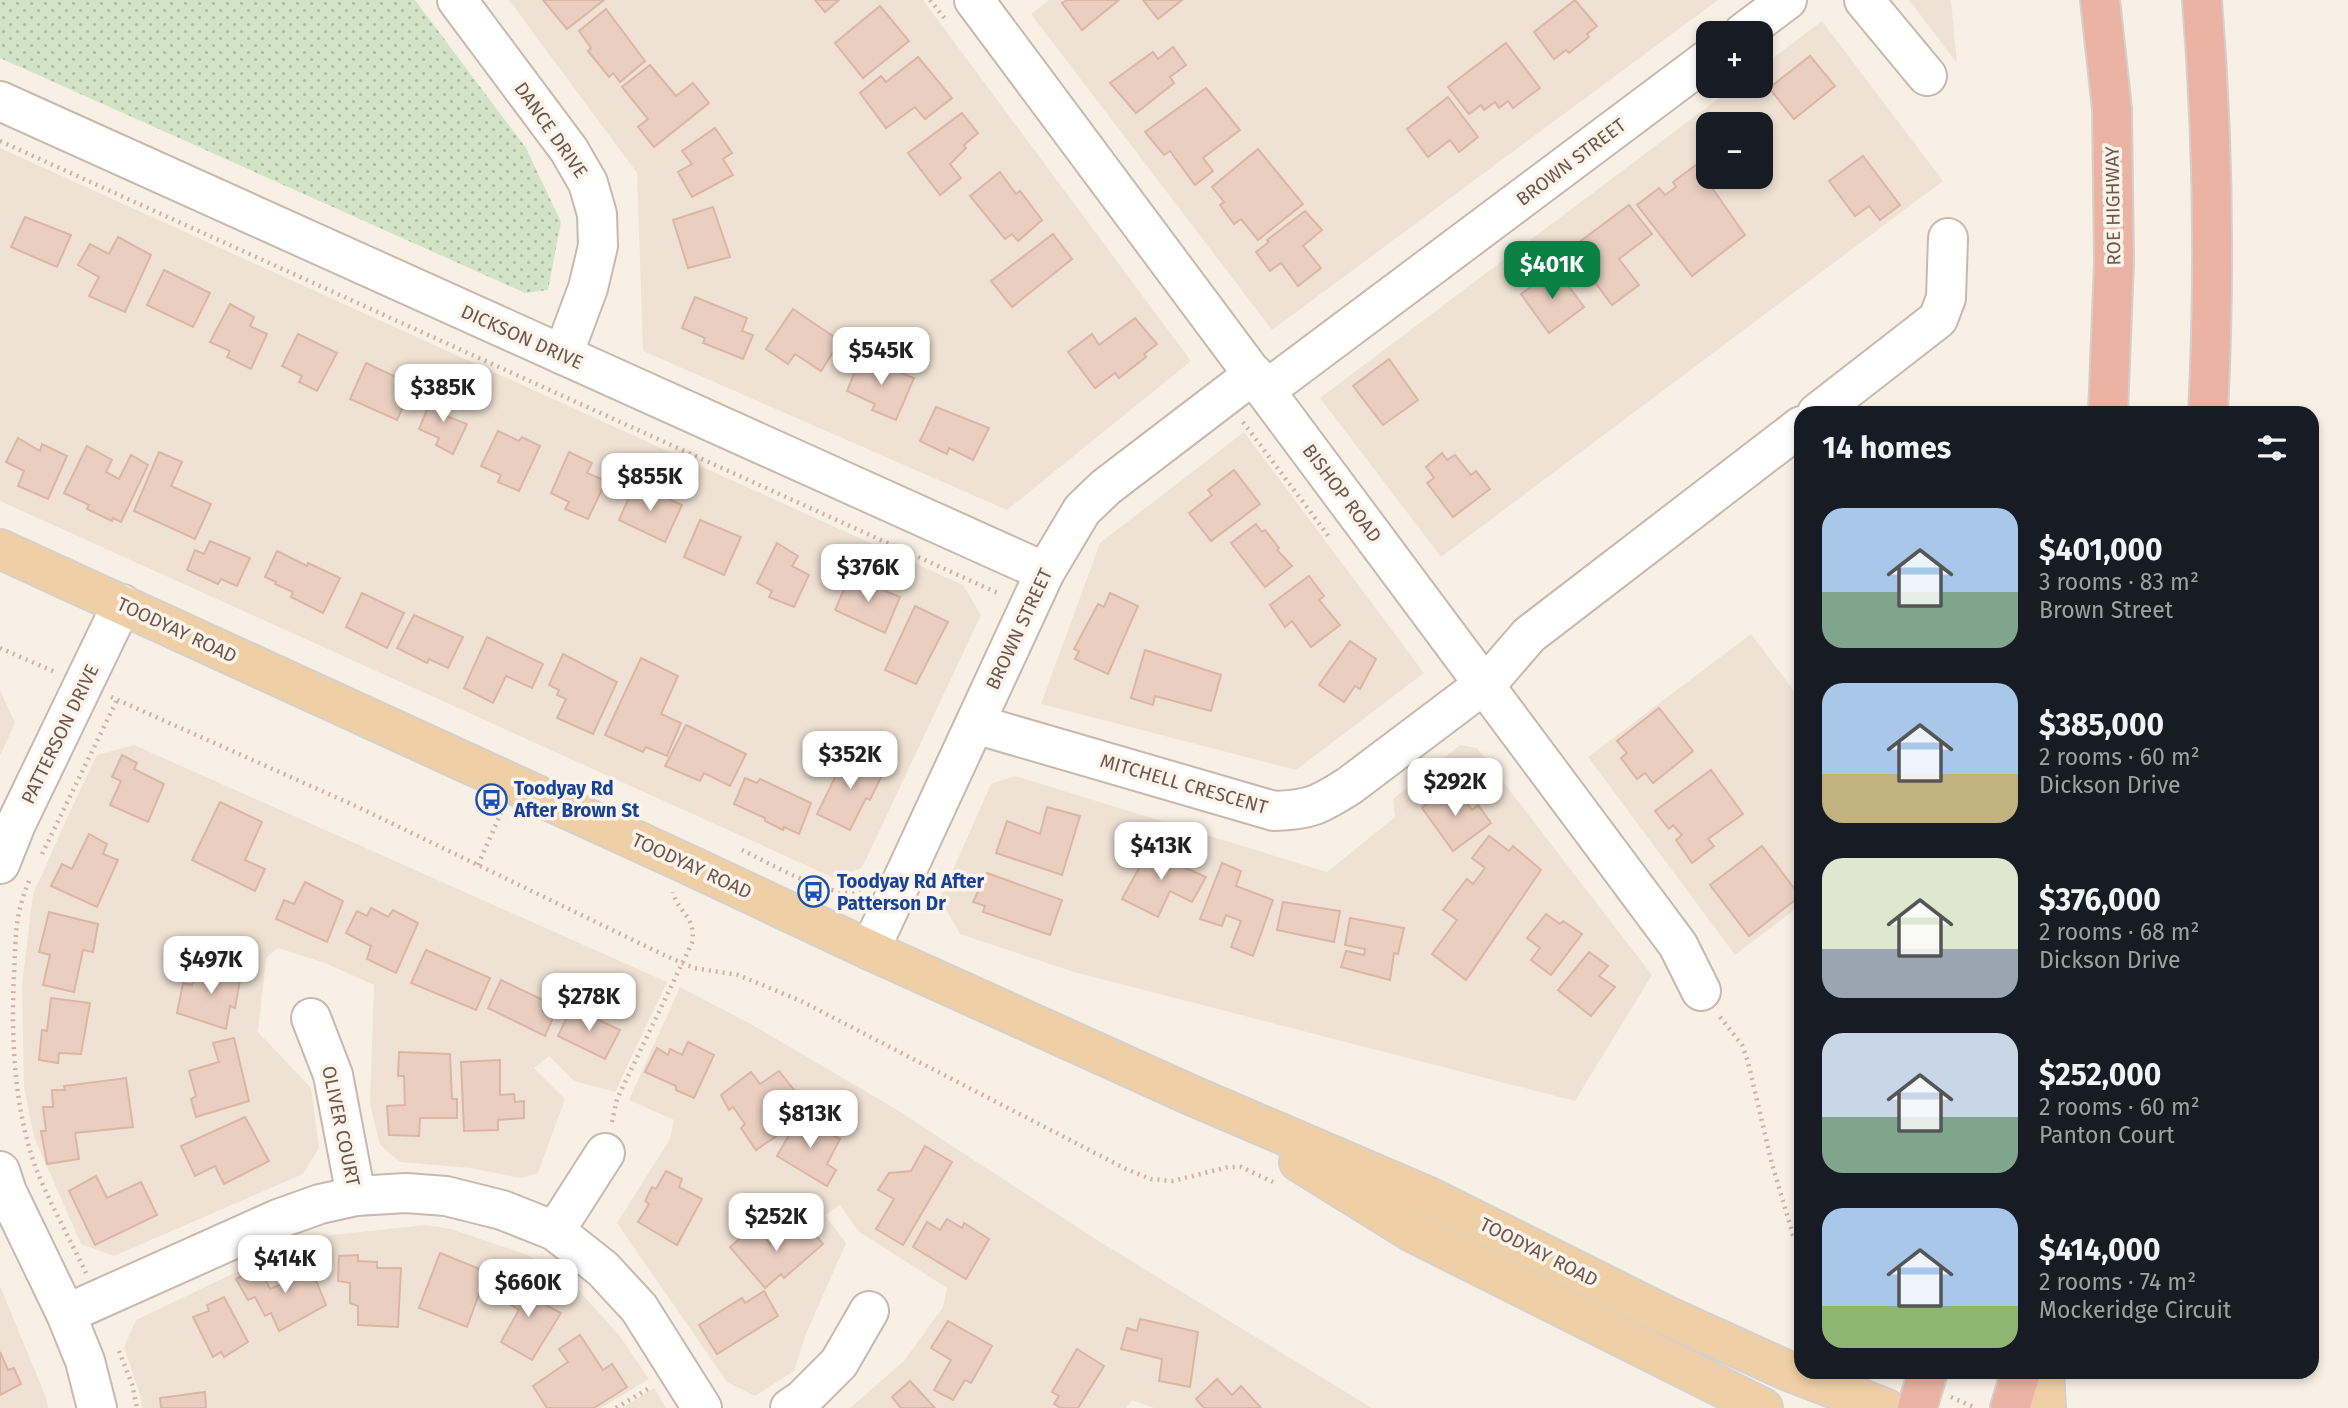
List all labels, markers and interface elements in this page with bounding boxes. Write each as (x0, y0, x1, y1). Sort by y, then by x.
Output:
map controls (1696, 21, 1773, 189)
button: + (1696, 21, 1773, 98)
street label: DANCE DRIVE (510, 78, 592, 182)
button: − (1696, 112, 1773, 189)
street label: BROWN STREET (1512, 113, 1630, 211)
street label: ROE HIGHWAY (2100, 146, 2126, 266)
pin: $401K (1503, 242, 1601, 301)
text: $401K (1520, 250, 1584, 278)
street label: DICKSON DRIVE (457, 300, 587, 374)
pin: $545K (832, 328, 930, 387)
text: $545K (849, 336, 913, 364)
pin: $385K (394, 364, 492, 424)
text: $385K (411, 373, 475, 401)
icon: filters (2253, 429, 2291, 467)
text: 14 homes (1822, 430, 1951, 466)
street label: BISHOP ROAD (1298, 439, 1386, 547)
pin: $855K (601, 454, 699, 513)
text: $855K (617, 462, 683, 490)
text: $401,000 (2039, 532, 2163, 568)
icon: home (1878, 536, 1962, 620)
pin: $376K (819, 544, 917, 604)
text: $376K (837, 553, 899, 581)
street label: BROWN STREET (981, 565, 1057, 693)
text: 3 rooms · 83 m² (2039, 568, 2199, 596)
street label: TOODYAY ROAD (113, 592, 241, 668)
text: Brown Street (2039, 596, 2173, 624)
street label: PATTERSON DRIVE (16, 660, 104, 808)
text: $385,000 (2039, 707, 2164, 743)
icon: home (1878, 711, 1962, 795)
pin: $352K (801, 732, 899, 791)
text: $352K (818, 740, 882, 768)
text: 2 rooms · 60 m² (2039, 743, 2200, 771)
street label: MITCHELL CRESCENT (1098, 749, 1271, 819)
pin: $292K (1406, 758, 1504, 818)
text: $292K (1424, 767, 1486, 795)
text: Dickson Drive (2039, 771, 2181, 799)
place label: Toodyay Rd After Brown St (513, 777, 640, 822)
bus stop icon: Toodyay Rd After Brown St (474, 782, 508, 816)
pin: $413K (1112, 822, 1210, 882)
street label: TOODYAY ROAD (628, 828, 756, 904)
text: $413K (1130, 831, 1192, 859)
place label: Toodyay Rd After Patterson Dr (837, 870, 984, 915)
bus stop icon: Toodyay Rd After Patterson Dr (797, 875, 831, 909)
text: $376,000 (2039, 882, 2161, 918)
icon: home (1878, 886, 1962, 970)
text: 2 rooms · 68 m² (2039, 918, 2200, 946)
pin: $497K (162, 936, 260, 996)
text: $497K (179, 945, 243, 973)
text: Dickson Drive (2039, 946, 2181, 974)
pin: $278K (540, 974, 638, 1033)
text: $278K (558, 982, 620, 1010)
text: $252,000 (2039, 1057, 2161, 1093)
icon: home (1878, 1061, 1962, 1145)
street label: OLIVER COURT (317, 1064, 365, 1188)
pin: $813K (761, 1090, 859, 1150)
text: 2 rooms · 60 m² (2039, 1093, 2200, 1121)
text: $813K (779, 1099, 841, 1127)
text: Panton Court (2039, 1121, 2174, 1149)
pin: $252K (727, 1194, 825, 1253)
text: $252K (745, 1202, 807, 1230)
street label: TOODYAY ROAD (1476, 1212, 1602, 1292)
text: $414,000 (2039, 1232, 2161, 1268)
pin: $414K (236, 1236, 334, 1295)
icon: home (1878, 1236, 1962, 1320)
text: $414K (254, 1244, 316, 1272)
pin: $660K (479, 1260, 577, 1319)
text: $660K (495, 1268, 561, 1296)
text: 2 rooms · 74 m² (2039, 1268, 2196, 1296)
text: Mockeridge Circuit (2039, 1296, 2231, 1324)

